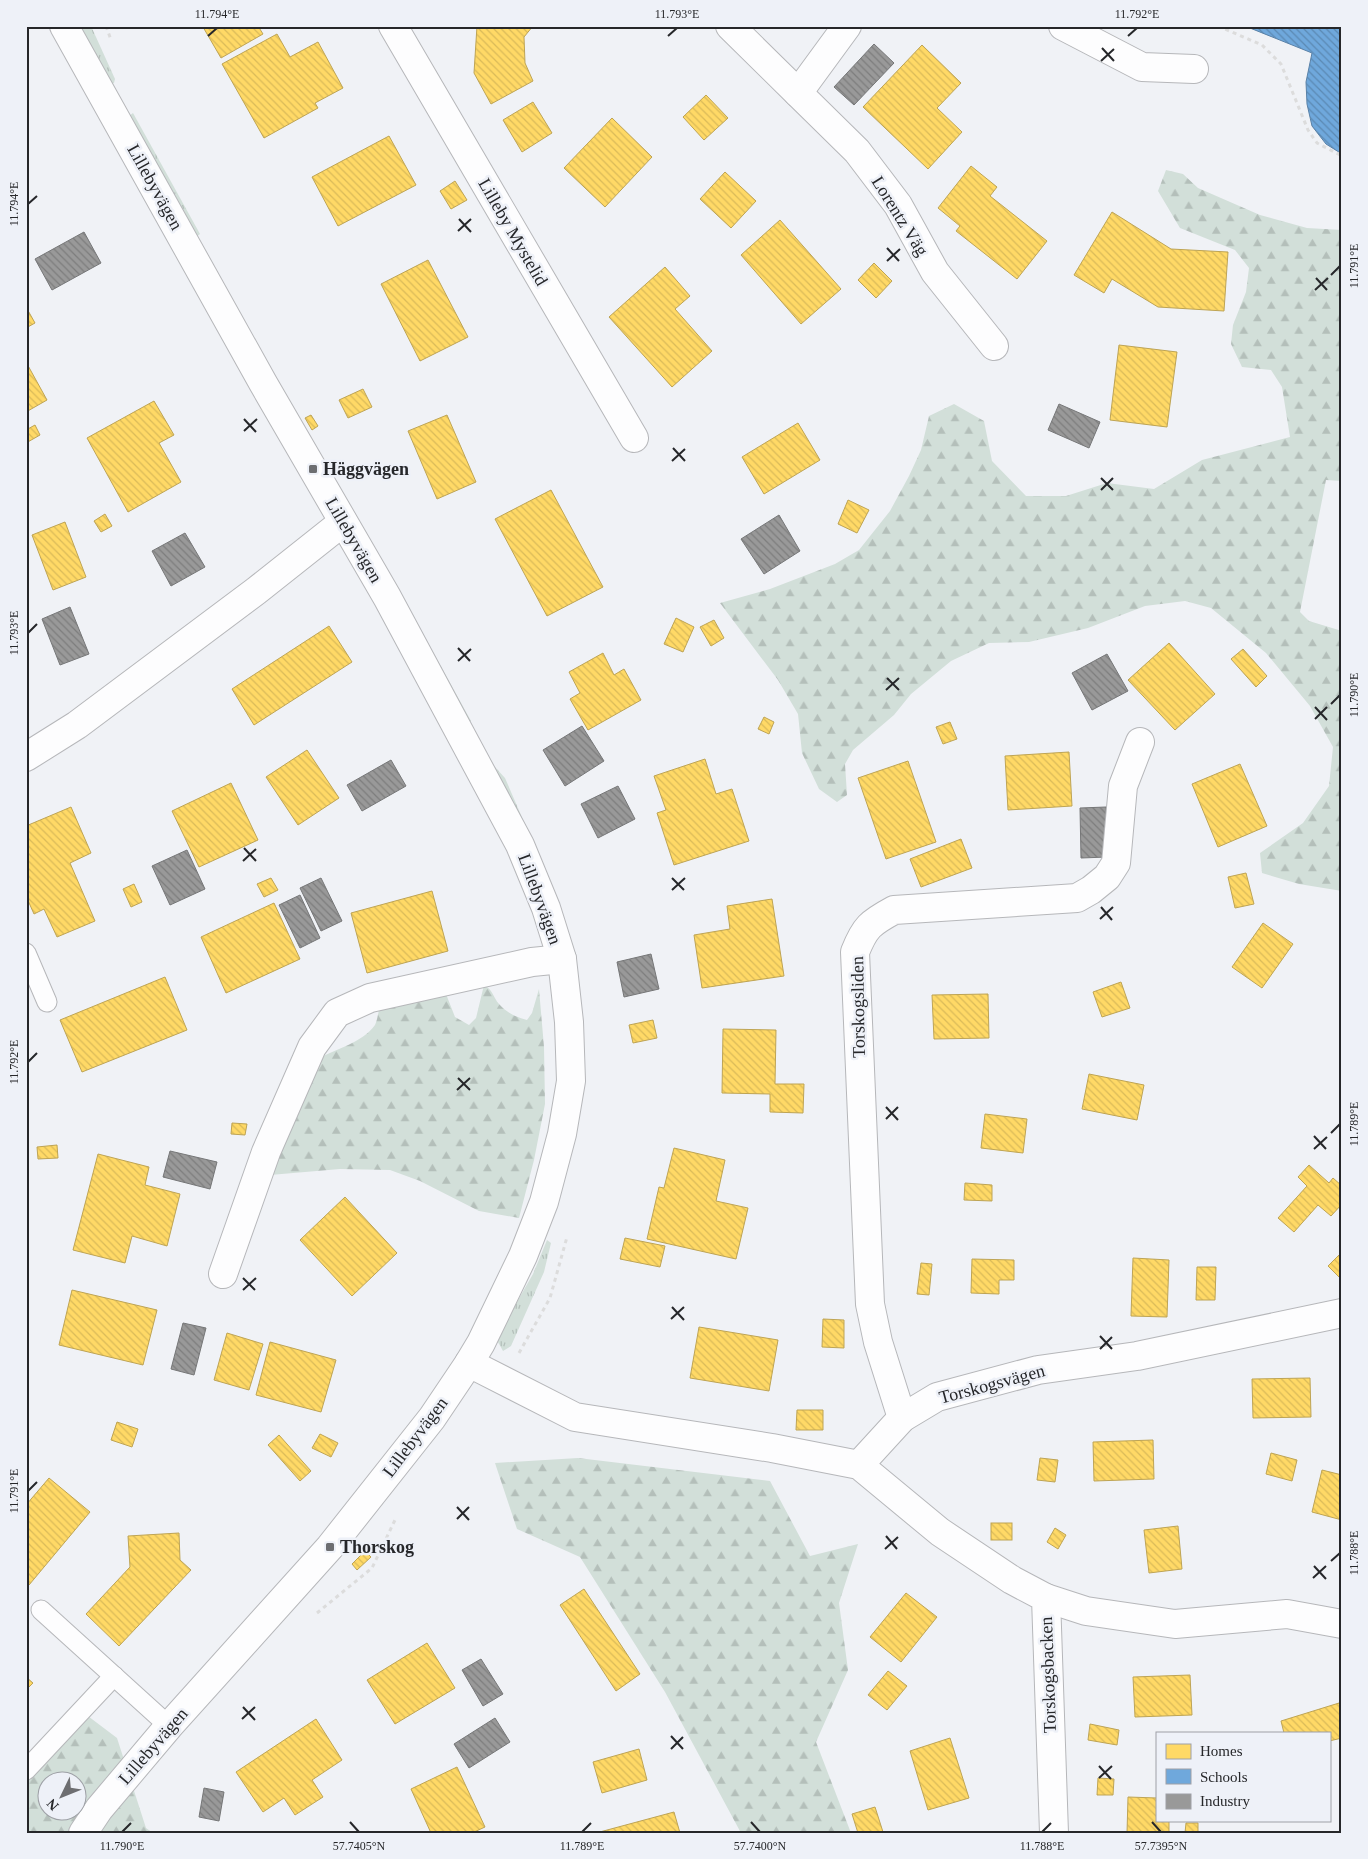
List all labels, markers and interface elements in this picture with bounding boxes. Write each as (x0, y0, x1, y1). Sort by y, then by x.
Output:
text: 11.794°E (195, 7, 239, 21)
text: 11.793°E (655, 7, 699, 21)
text: 11.792°E (1115, 7, 1159, 21)
street label: Lillebyvägen (123, 141, 187, 233)
street label: Lorentz Väg (868, 172, 932, 260)
street label: Lilleby Mystelid (474, 175, 552, 289)
text: 11.794°E (7, 182, 21, 226)
text: 11.791°E (1347, 244, 1361, 288)
place label: Häggvägen (323, 459, 409, 479)
marker: Häggvägen (307, 463, 319, 475)
street label: Lillebyvägen (322, 494, 386, 586)
text: 11.793°E (7, 611, 21, 655)
text: 11.790°E (1347, 673, 1361, 717)
street label: Lillebyvägen (514, 851, 566, 947)
street label: Torskogsliden (847, 956, 869, 1058)
text: 11.792°E (7, 1040, 21, 1084)
text: 11.789°E (1347, 1102, 1361, 1146)
street label: Torskogsvägen (937, 1360, 1047, 1408)
street label: Lillebyvägen (378, 1393, 452, 1481)
text: 11.791°E (7, 1469, 21, 1513)
text: 11.788°E (1347, 1531, 1361, 1575)
place label: Thorskog (340, 1537, 414, 1557)
marker: Thorskog (324, 1541, 336, 1553)
street label: Torskogsbacken (1036, 1616, 1060, 1734)
street label: Lillebyvägen (114, 1704, 192, 1788)
legend (1156, 1732, 1330, 1822)
text: Homes (1200, 1743, 1243, 1759)
text: Schools (1200, 1769, 1248, 1785)
north arrow (38, 1772, 88, 1822)
text: Industry (1200, 1793, 1250, 1809)
text: N (44, 1796, 62, 1813)
text: 11.790°E (100, 1839, 144, 1853)
text: 57.7405°N (333, 1839, 386, 1853)
text: 11.789°E (560, 1839, 604, 1853)
text: 57.7400°N (734, 1839, 787, 1853)
text: 11.788°E (1020, 1839, 1064, 1853)
text: 57.7395°N (1135, 1839, 1188, 1853)

